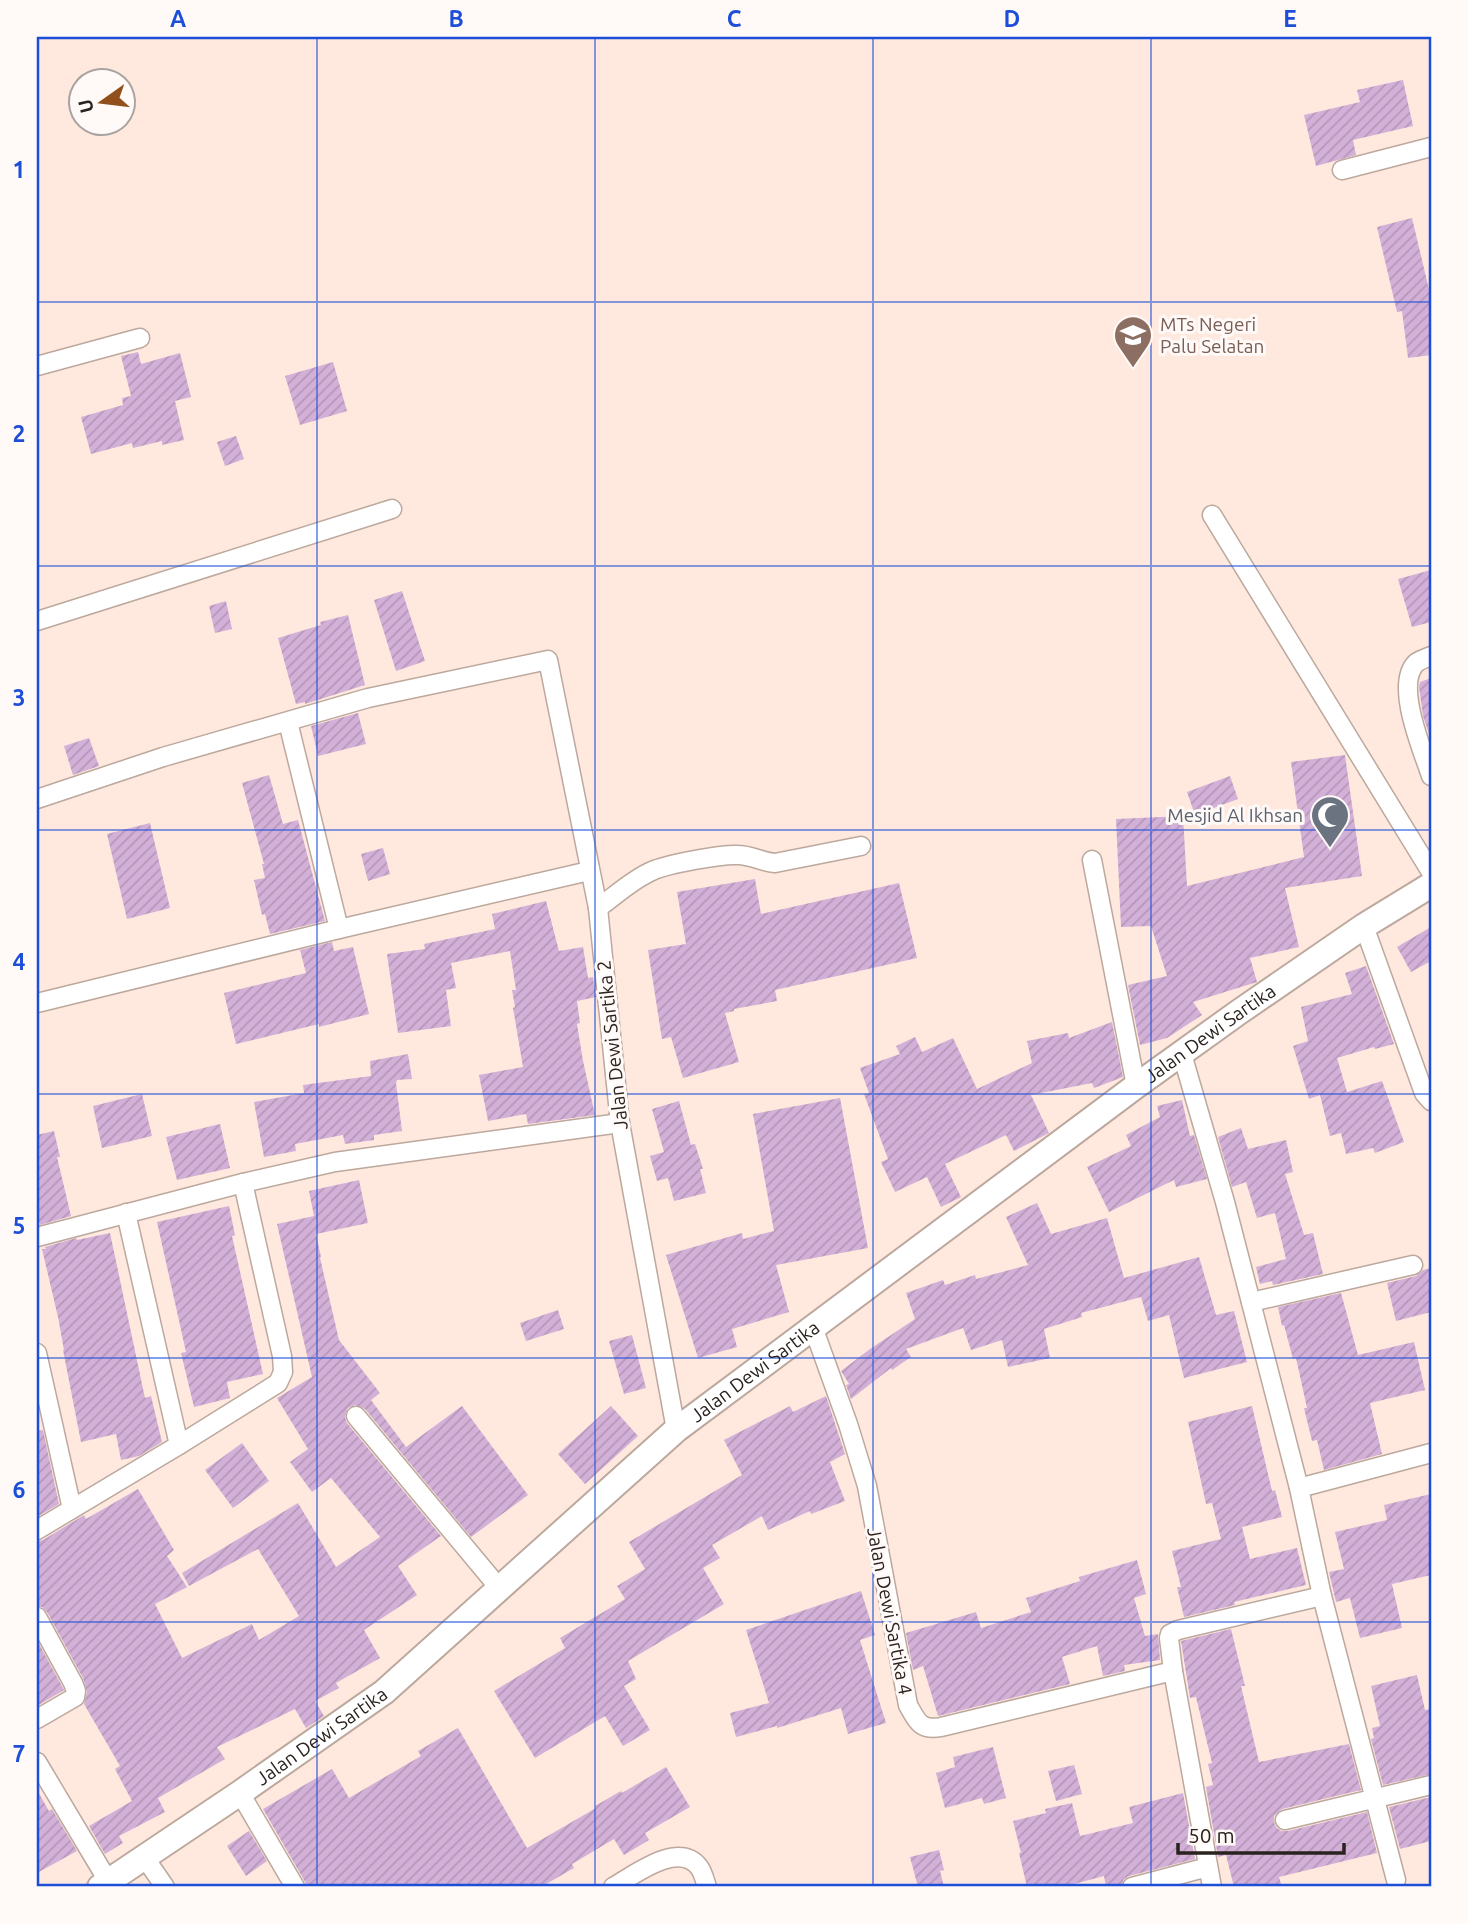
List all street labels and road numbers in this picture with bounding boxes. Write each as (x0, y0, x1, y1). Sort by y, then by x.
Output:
street label: Jalan Dewi Sartika 2 (592, 959, 632, 1131)
street label: Jalan Dewi Sartika (1140, 979, 1279, 1087)
street label: Jalan Dewi Sartika (686, 1316, 823, 1427)
street label: Jalan Dewi Sartika 4 (863, 1525, 917, 1697)
street label: Jalan Dewi Sartika (251, 1682, 391, 1790)

